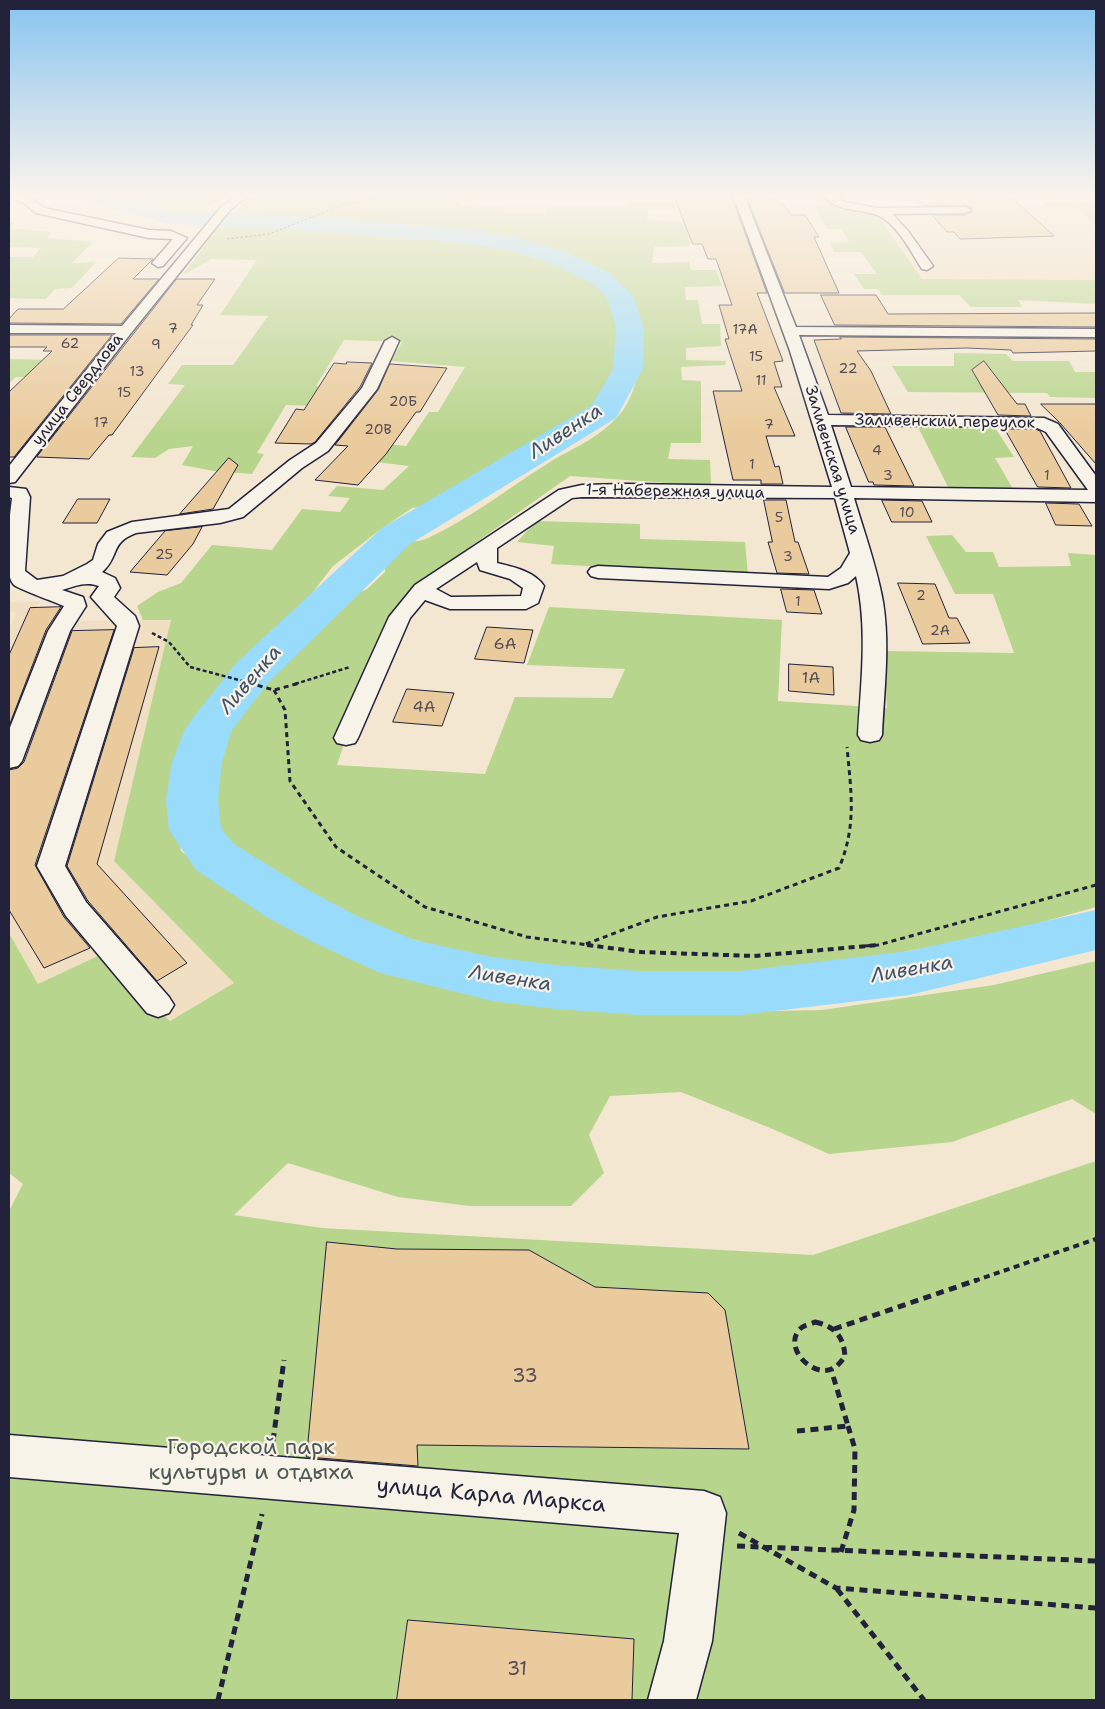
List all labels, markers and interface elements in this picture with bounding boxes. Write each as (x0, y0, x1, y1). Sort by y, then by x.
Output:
house number: 7 (168, 321, 178, 337)
house number: 17А (732, 322, 758, 338)
street label: улица Свердлова (28, 330, 128, 450)
house number: 62 (61, 336, 79, 352)
house number: 9 (151, 337, 161, 353)
house number: 15 (749, 349, 763, 365)
house number: 22 (839, 361, 857, 377)
house number: 13 (130, 364, 144, 380)
house number: 11 (755, 373, 767, 389)
street label: Заливенская улица (800, 383, 864, 537)
house number: 15 (117, 385, 131, 401)
house number: 20Б (389, 394, 417, 410)
water label: Ливенка (525, 399, 607, 465)
street label: Заливенский переулок (855, 411, 1035, 433)
house number: 17 (94, 415, 108, 431)
house number: 7 (764, 417, 774, 433)
house number: 20В (364, 422, 392, 438)
house number: 4 (872, 443, 882, 459)
house number: 1 (749, 457, 755, 473)
house number: 3 (883, 468, 893, 484)
house number: 1 (1044, 468, 1050, 484)
street label: 1-я Набережная улица (585, 481, 765, 503)
house number: 10 (899, 505, 915, 521)
house number: 5 (775, 510, 783, 526)
house number: 25 (155, 547, 173, 563)
house number: 3 (783, 549, 793, 565)
house number: 2 (916, 588, 926, 604)
house number: 1 (795, 594, 801, 610)
house number: 2А (930, 623, 950, 639)
house number: 6А (494, 635, 516, 655)
water label: Ливенка (215, 641, 287, 719)
house number: 1А (802, 669, 820, 689)
house number: 4А (413, 698, 435, 718)
water label: Ливенка (869, 951, 955, 989)
water label: Ливенка (467, 961, 553, 997)
house number: 33 (512, 1366, 538, 1388)
park label: Городской парк культуры и отдыха (148, 1435, 354, 1486)
street label: улица Карла Маркса (375, 1473, 607, 1519)
house number: 31 (507, 1659, 527, 1681)

